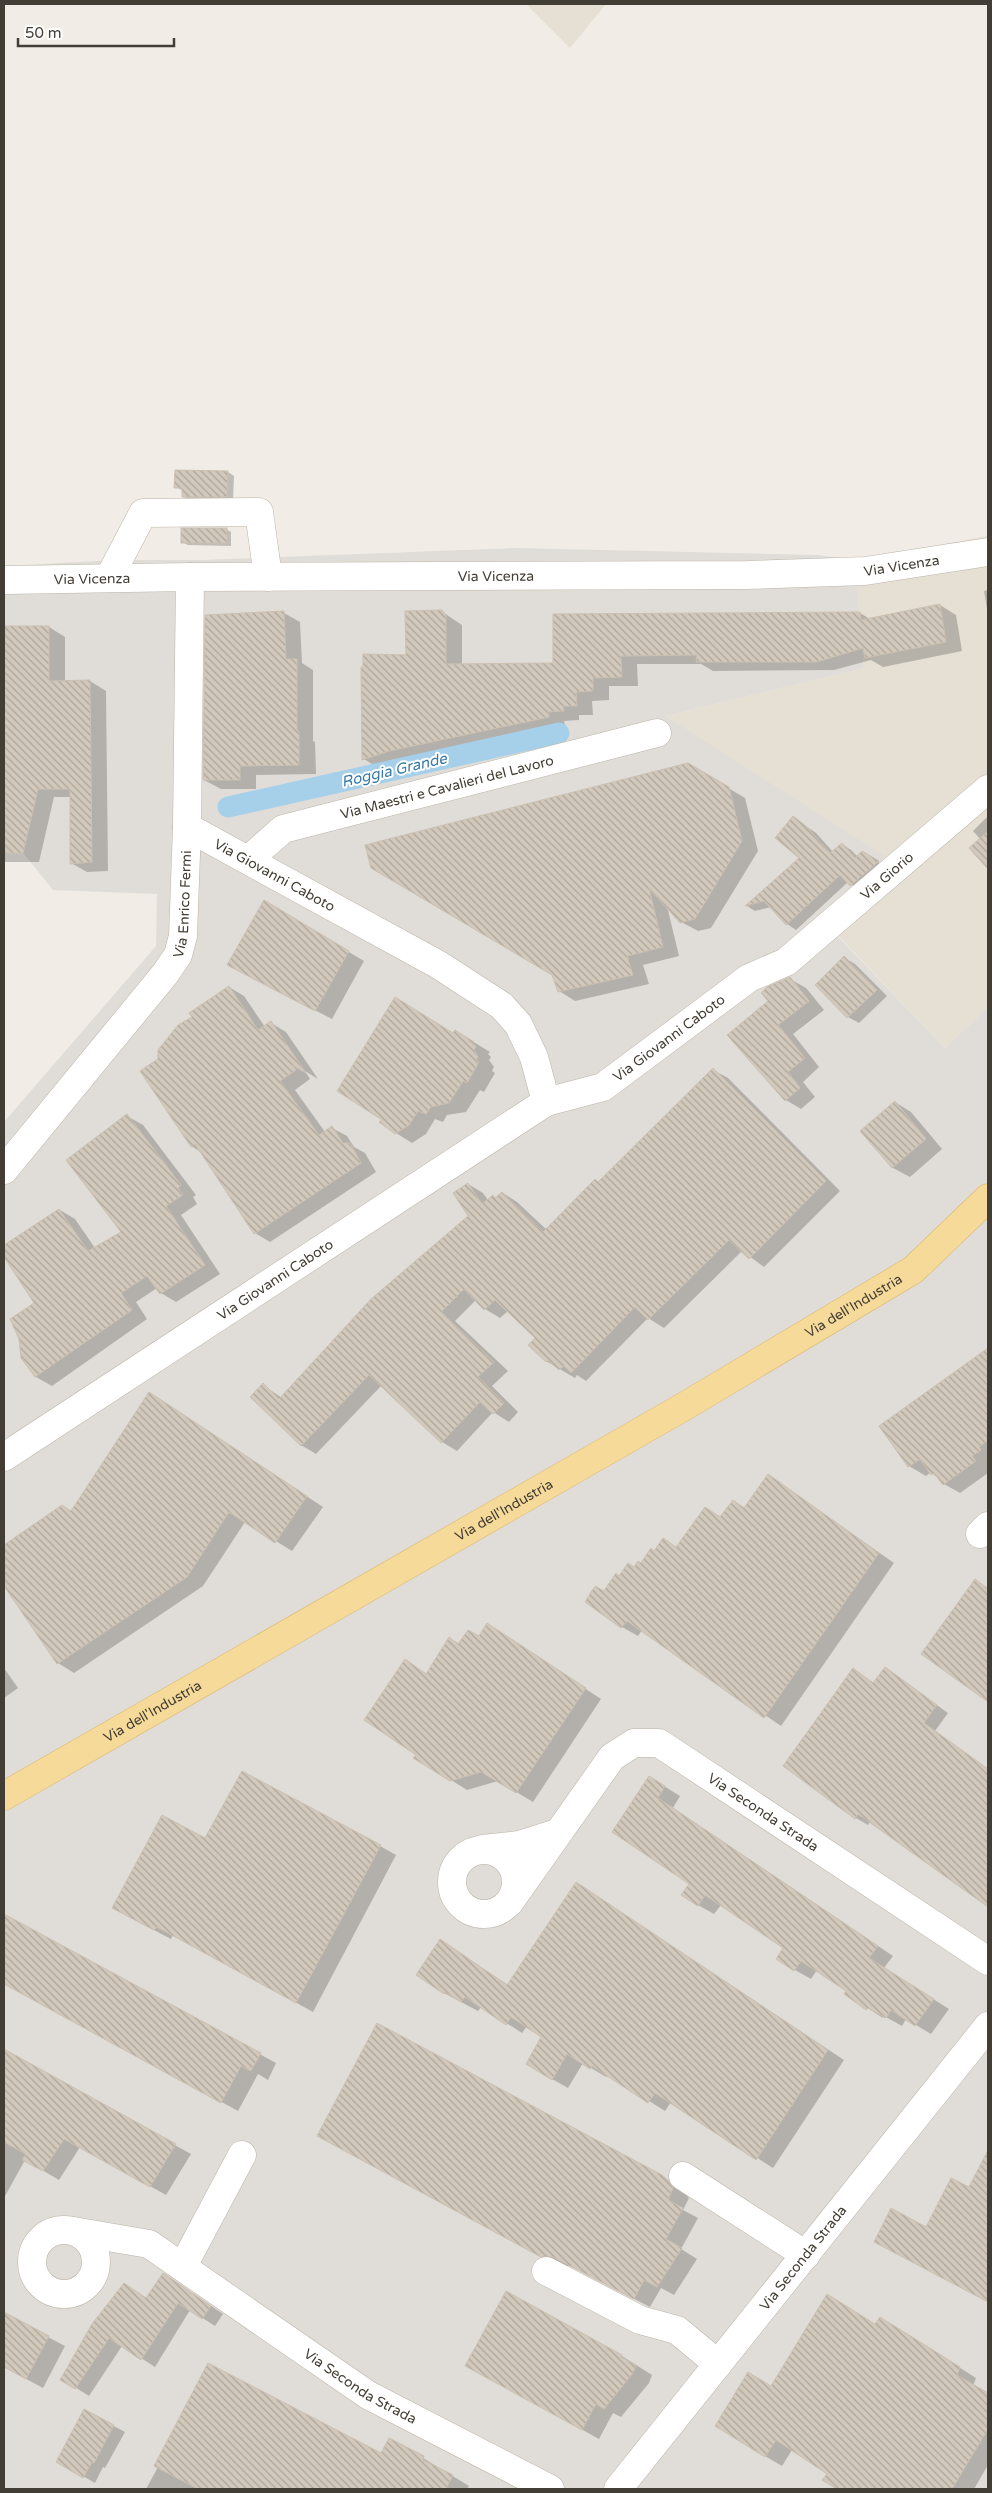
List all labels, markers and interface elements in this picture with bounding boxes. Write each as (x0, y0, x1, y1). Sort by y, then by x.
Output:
scale bar (18, 15, 174, 47)
text: 50 m (25, 24, 62, 42)
street label: Via Vicenza (862, 552, 941, 580)
street label: Via Vicenza (458, 568, 534, 585)
street label: Via Vicenza (54, 570, 130, 588)
water label: Roggia Grande (340, 749, 450, 791)
street label: Via Maestri e Cavalieri del Lavoro (339, 752, 555, 823)
street label: Via Giovanni Caboto (211, 836, 338, 915)
street label: Via Giorio (857, 849, 917, 904)
street label: Via Enrico Fermi (170, 850, 195, 960)
street label: Via Giovanni Caboto (610, 991, 728, 1086)
street label: Via Giovanni Caboto (214, 1236, 337, 1324)
street label: Via dell'Industria (802, 1270, 905, 1341)
street label: Via dell'Industria (452, 1475, 556, 1545)
street label: Via dell'Industria (101, 1677, 205, 1746)
street label: Via Seconda Strada (704, 1770, 822, 1855)
street label: Via Seconda Strada (756, 2202, 850, 2314)
street label: Via Seconda Strada (300, 2345, 419, 2428)

